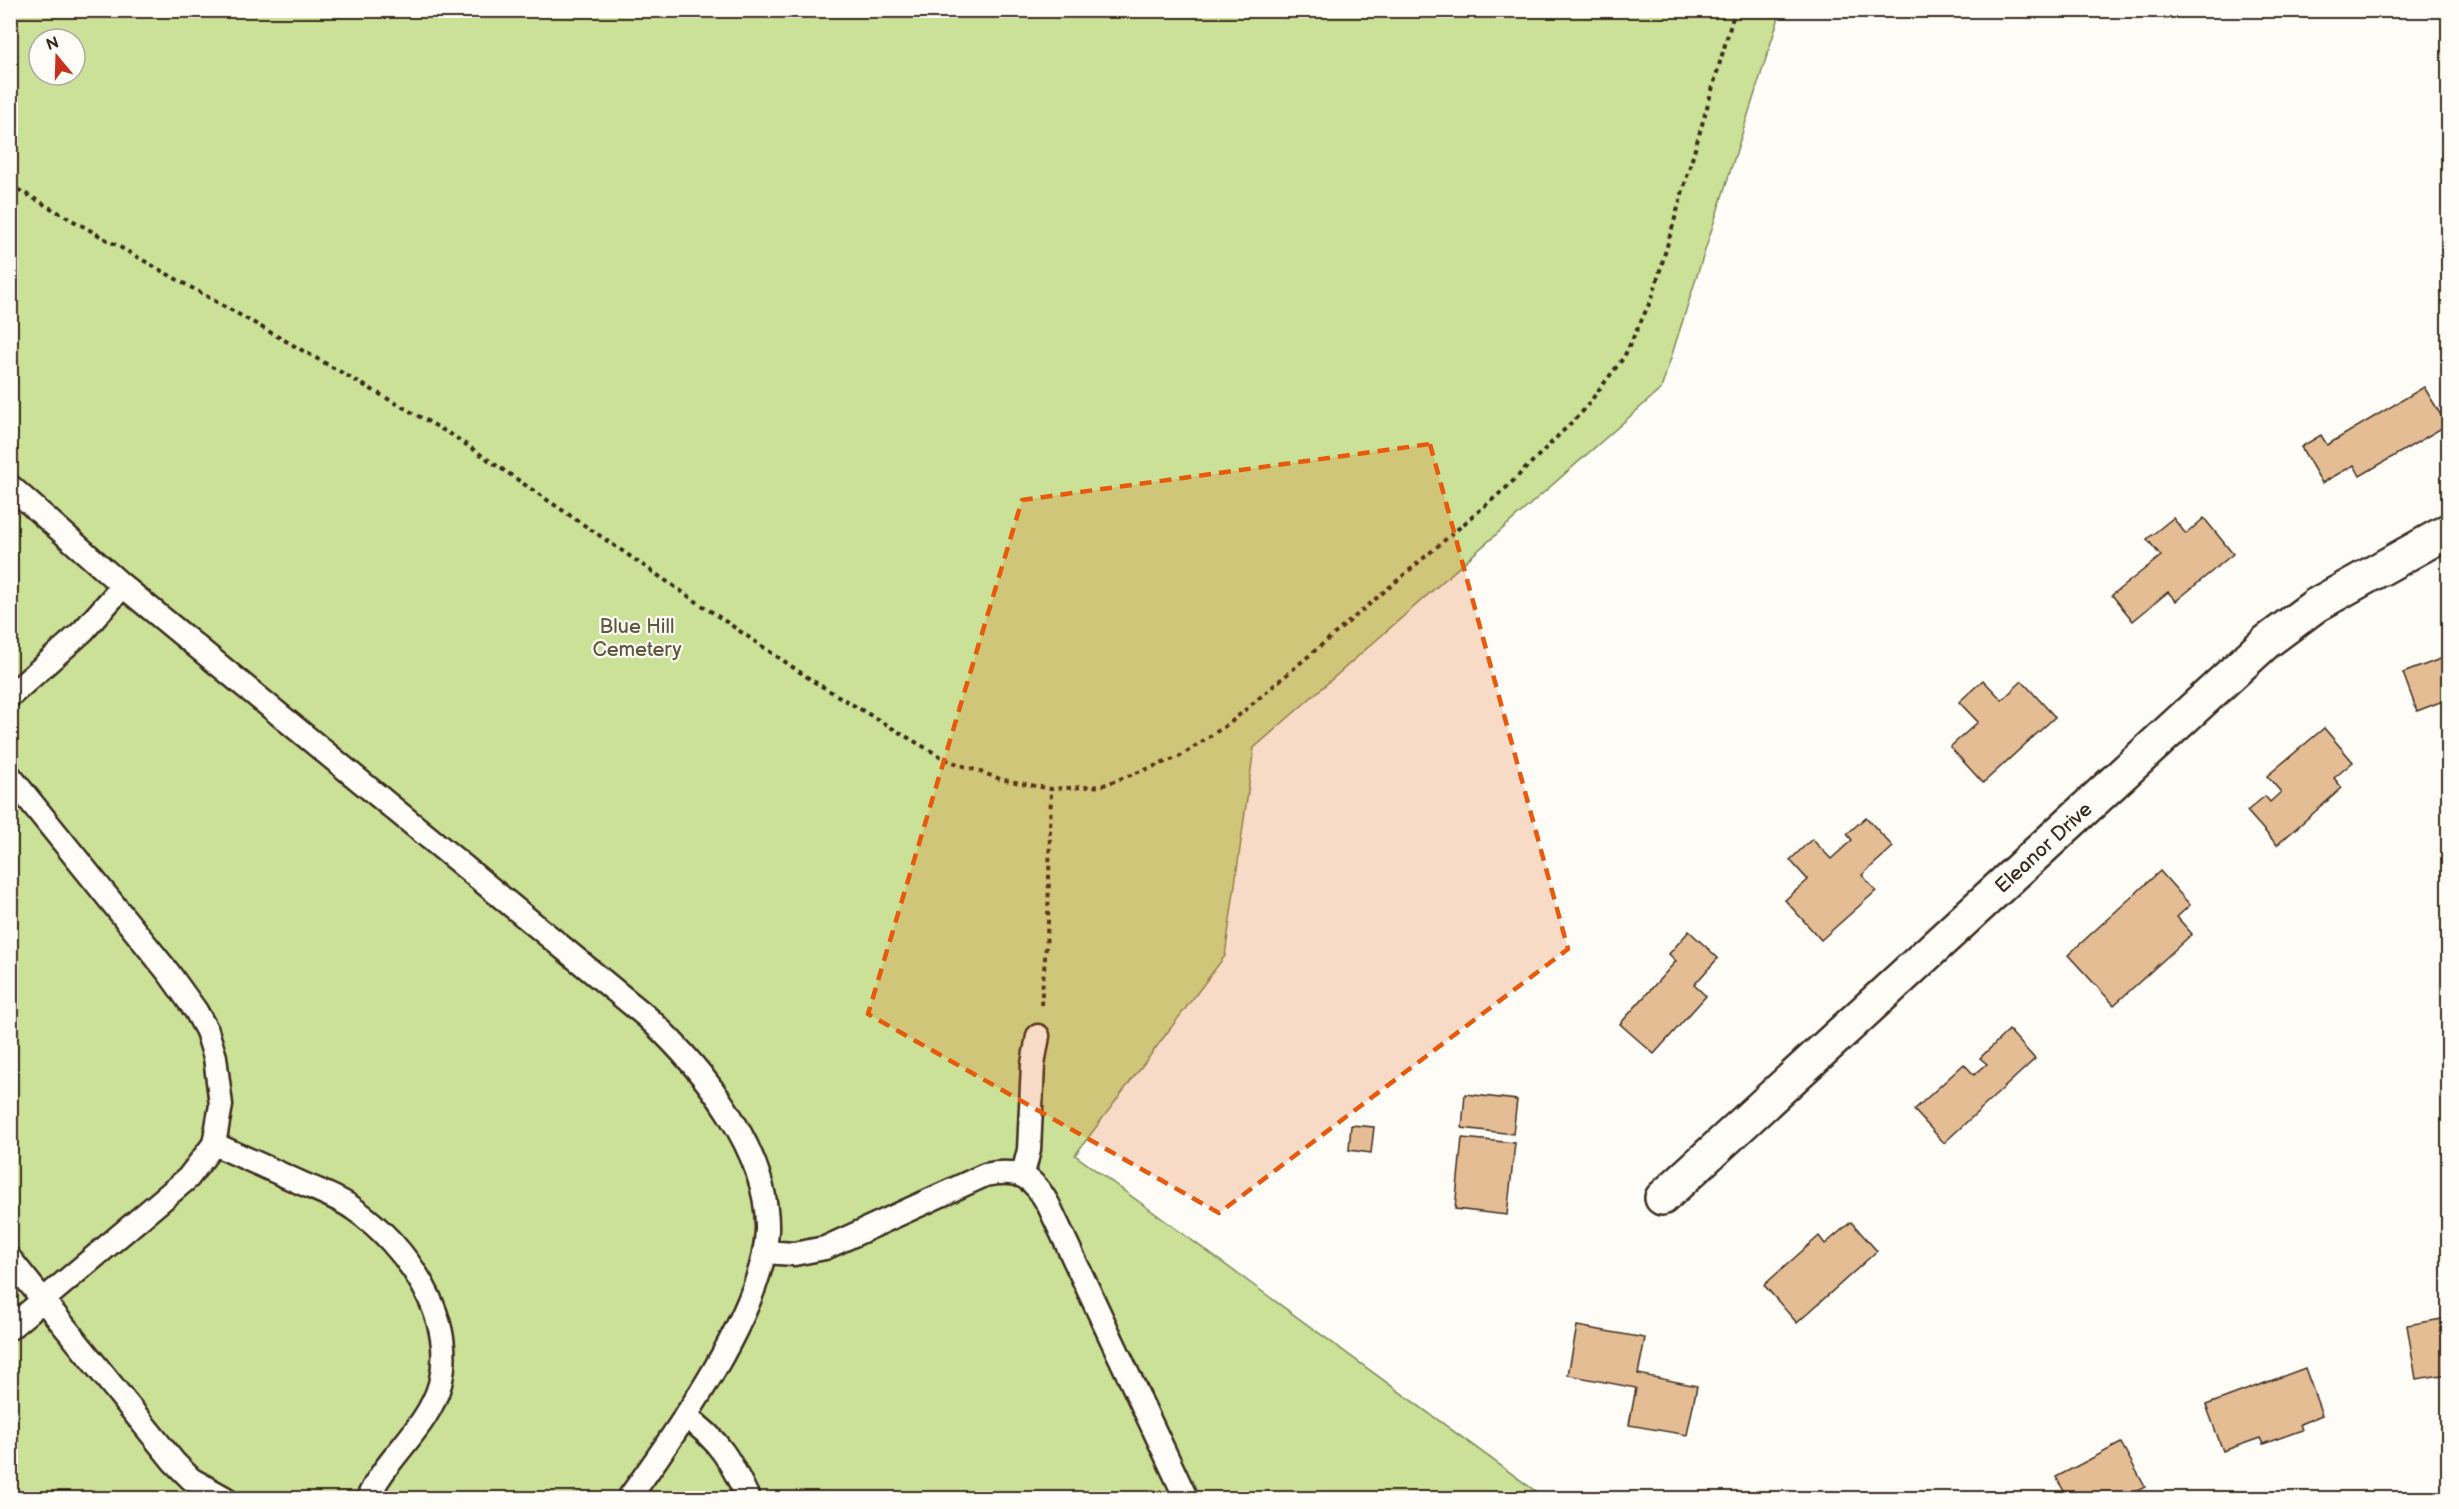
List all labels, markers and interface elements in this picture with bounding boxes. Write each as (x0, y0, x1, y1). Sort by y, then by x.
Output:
north arrow (27, 27, 87, 87)
text: N (44, 33, 61, 55)
park label: Blue Hill Cemetery (592, 615, 682, 662)
street label: Eleanor Drive (1990, 797, 2097, 898)

